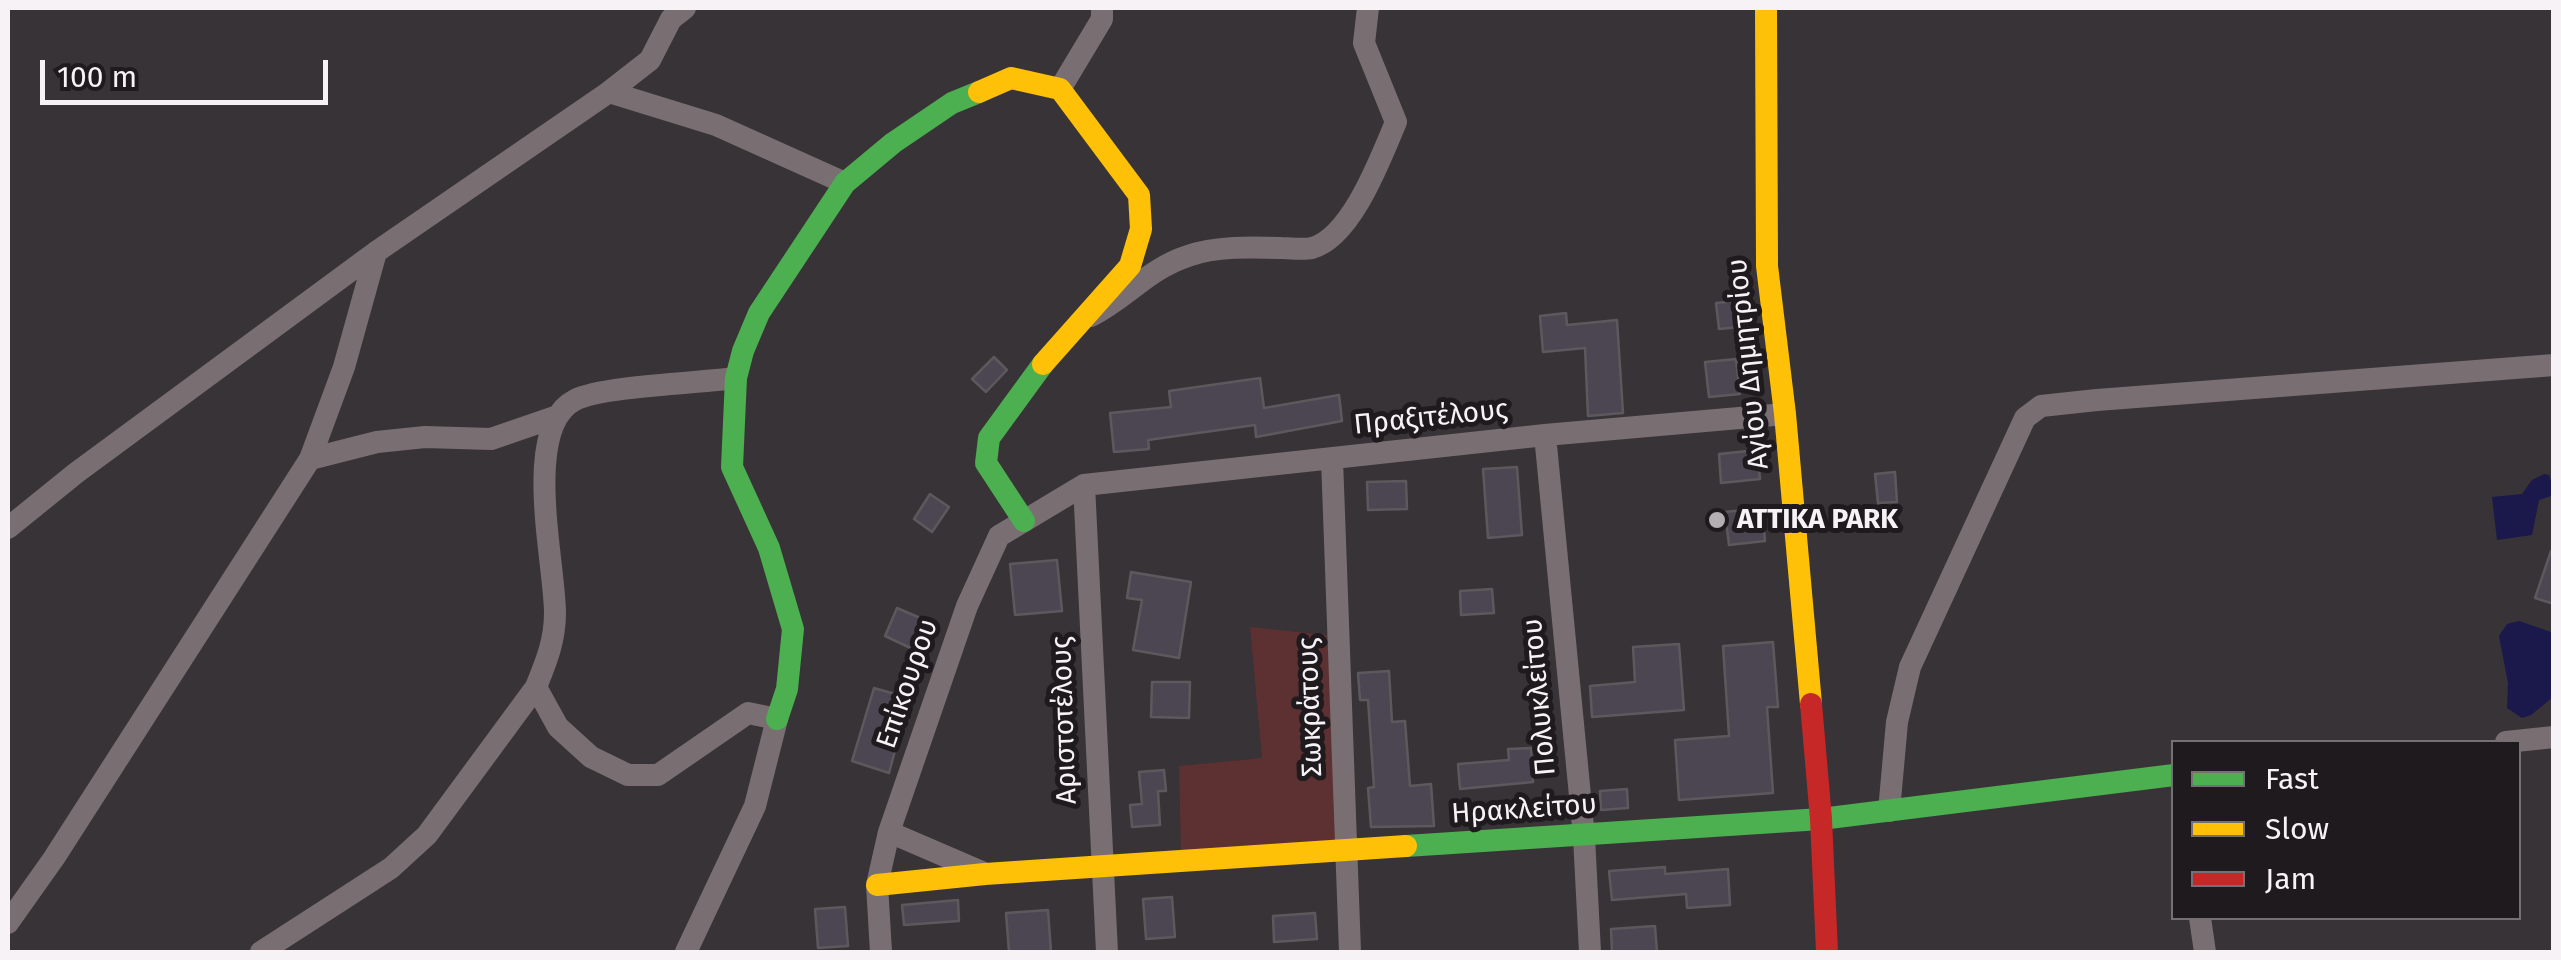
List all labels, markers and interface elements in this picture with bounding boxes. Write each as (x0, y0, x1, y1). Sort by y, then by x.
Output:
scale bar (45, 40, 332, 102)
text: 100 m (57, 59, 137, 95)
street label: Αγίου Δημητρίου (1721, 257, 1777, 471)
street label: Πραξιτέλους (1352, 393, 1510, 443)
place label: ATTIKA PARK (1737, 503, 1898, 537)
marker: ATTIKA PARK (1706, 509, 1728, 531)
street label: Επίκουρου (870, 615, 946, 753)
street label: Πολυκλείτου (1516, 617, 1564, 777)
street label: Αριστοτέλους (1045, 635, 1085, 805)
street label: Σωκράτους (1292, 637, 1330, 777)
legend (2171, 740, 2521, 920)
text: Fast (2265, 761, 2319, 797)
street label: Ηρακλείτου (1450, 788, 1598, 832)
text: Slow (2265, 811, 2329, 847)
text: Jam (2265, 861, 2316, 897)

